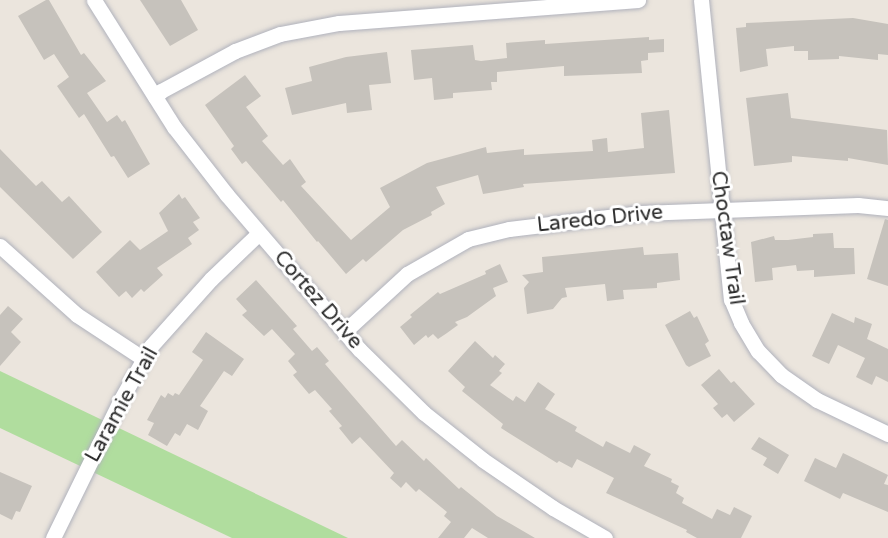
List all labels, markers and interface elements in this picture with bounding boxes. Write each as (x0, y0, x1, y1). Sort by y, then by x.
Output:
street label: Choctaw Trail (705, 169, 749, 307)
street label: Laredo Drive (536, 200, 664, 238)
street label: Cortez Drive (268, 246, 368, 354)
street label: Laramie Trail (80, 343, 164, 467)

